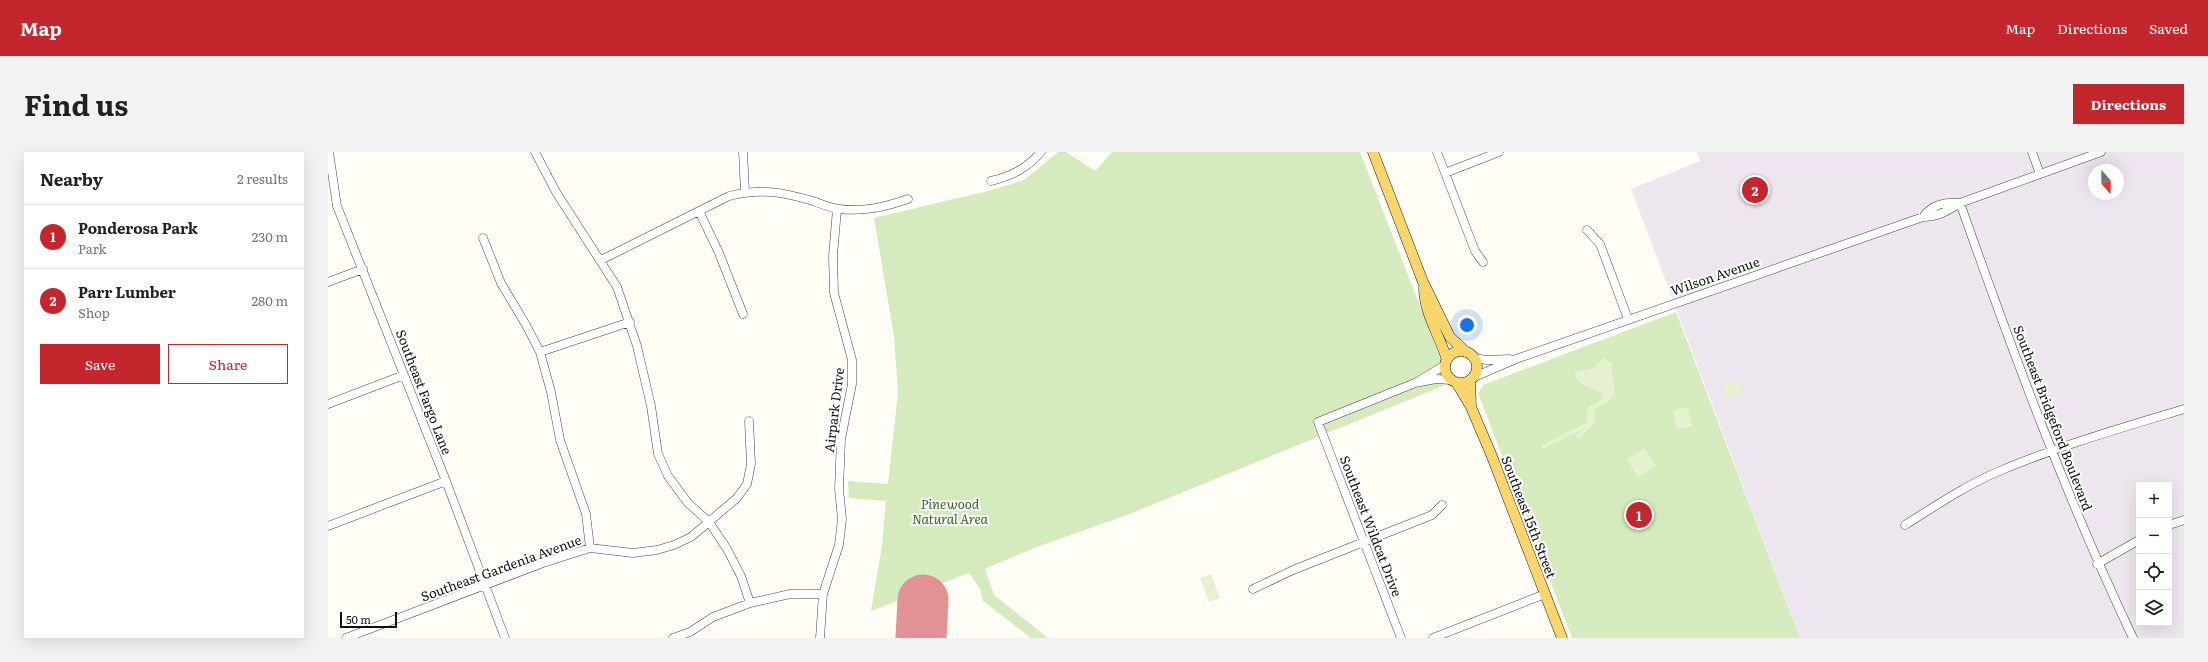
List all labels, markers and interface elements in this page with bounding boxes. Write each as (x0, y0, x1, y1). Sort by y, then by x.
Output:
text: Map (20, 14, 62, 42)
text: Map (2005, 18, 2035, 38)
text: Directions (2057, 18, 2127, 38)
text: Saved (2149, 18, 2188, 38)
text: Find us (24, 83, 128, 125)
button: Directions (2073, 84, 2184, 124)
north arrow (2088, 164, 2124, 200)
text: Nearby (40, 166, 103, 191)
text: 2 results (237, 169, 288, 188)
pin: 2 (1742, 175, 1768, 205)
text: Ponderosa Park (78, 216, 198, 239)
text: 1 (50, 227, 56, 246)
text: 230 m (252, 227, 288, 246)
text: Park (78, 239, 107, 258)
street label: Wilson Avenue (1668, 251, 1762, 300)
text: Parr Lumber (78, 280, 176, 303)
text: 2 (50, 291, 56, 310)
text: 280 m (252, 291, 288, 310)
text: Shop (78, 303, 110, 322)
your location (1457, 315, 1477, 335)
street label: Southeast Bridgeford Boulevard (2009, 322, 2098, 513)
street label: Southeast Fargo Lane (392, 327, 457, 457)
button: Save (40, 344, 160, 384)
button: Share (168, 344, 288, 384)
street label: Airpark Drive (819, 366, 848, 454)
street label: Southeast Wildcat Drive (1336, 453, 1407, 599)
street label: Southeast 15th Street (1497, 453, 1562, 581)
map controls (2136, 482, 2172, 626)
button: + (2136, 482, 2172, 518)
park label: Pinewood Natural Area (912, 494, 988, 528)
pin: 1 (1626, 500, 1652, 530)
button: − (2136, 518, 2172, 554)
street label: Southeast Gardenia Avenue (418, 530, 584, 605)
button: locate (2136, 554, 2172, 590)
button: layers (2136, 590, 2172, 626)
scale bar (340, 610, 397, 629)
text: 50 m (346, 611, 371, 627)

